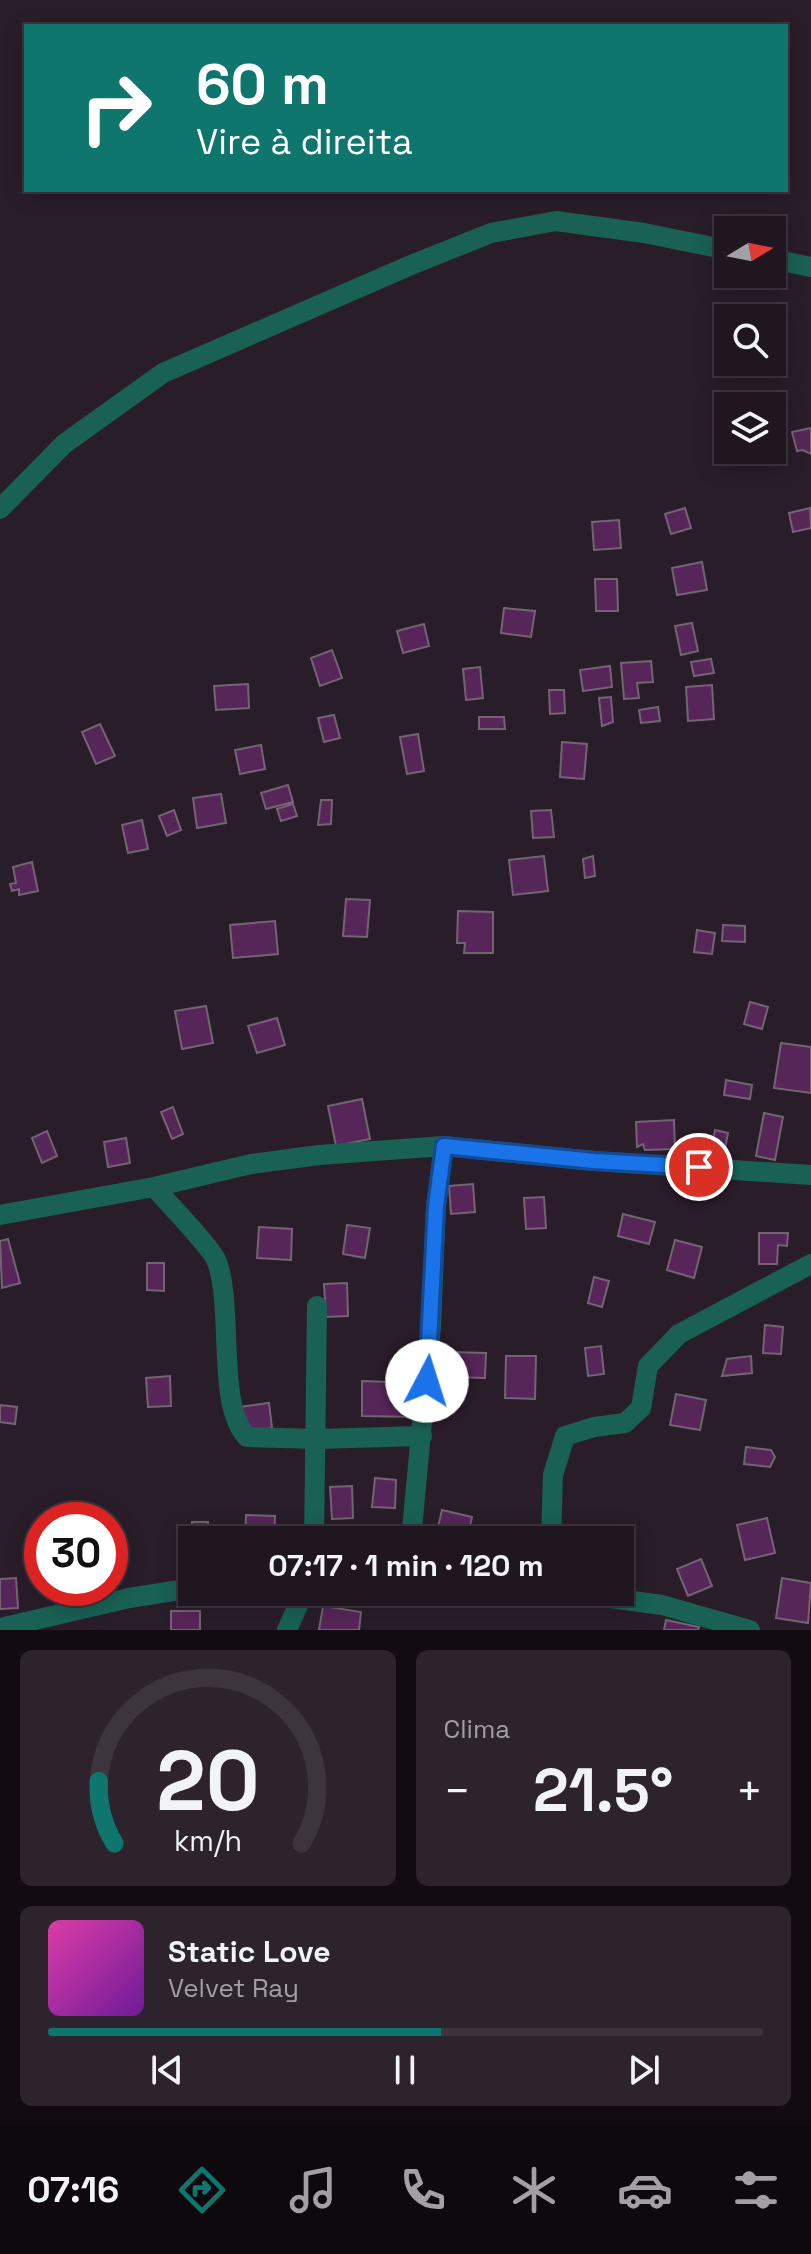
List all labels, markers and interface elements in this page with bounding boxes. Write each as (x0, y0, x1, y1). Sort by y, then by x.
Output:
text: 60 m (196, 49, 329, 120)
icon: right (64, 56, 168, 160)
text: Vire à direita (196, 119, 413, 165)
north arrow (714, 216, 786, 288)
map controls (714, 216, 786, 464)
button: search (714, 304, 786, 376)
button: layers (714, 392, 786, 464)
pin (665, 1133, 733, 1201)
icon: arrive (677, 1145, 721, 1189)
position arrow (385, 1339, 469, 1423)
speed limit sign: 30 (24, 1502, 128, 1606)
text: 07:17 · 1 min · 120 m (268, 1546, 544, 1585)
text: Clima (444, 1712, 510, 1746)
text: 20 (156, 1728, 259, 1834)
text: 21.5° (533, 1752, 673, 1829)
text: − (444, 1763, 471, 1819)
text: + (736, 1763, 763, 1819)
text: km/h (174, 1823, 242, 1859)
text: Static Love (168, 1932, 331, 1971)
text: Velvet Ray (168, 1971, 299, 2005)
icon: previous (145, 2048, 189, 2092)
icon: pause (383, 2048, 427, 2092)
icon: next (622, 2048, 666, 2092)
icon: directions (174, 2162, 230, 2218)
icon: music (285, 2162, 341, 2218)
icon: phone (395, 2162, 451, 2218)
icon: climate (506, 2162, 562, 2218)
icon: car (617, 2162, 673, 2218)
icon: filters (728, 2162, 784, 2218)
text: 07:16 (27, 2167, 119, 2213)

